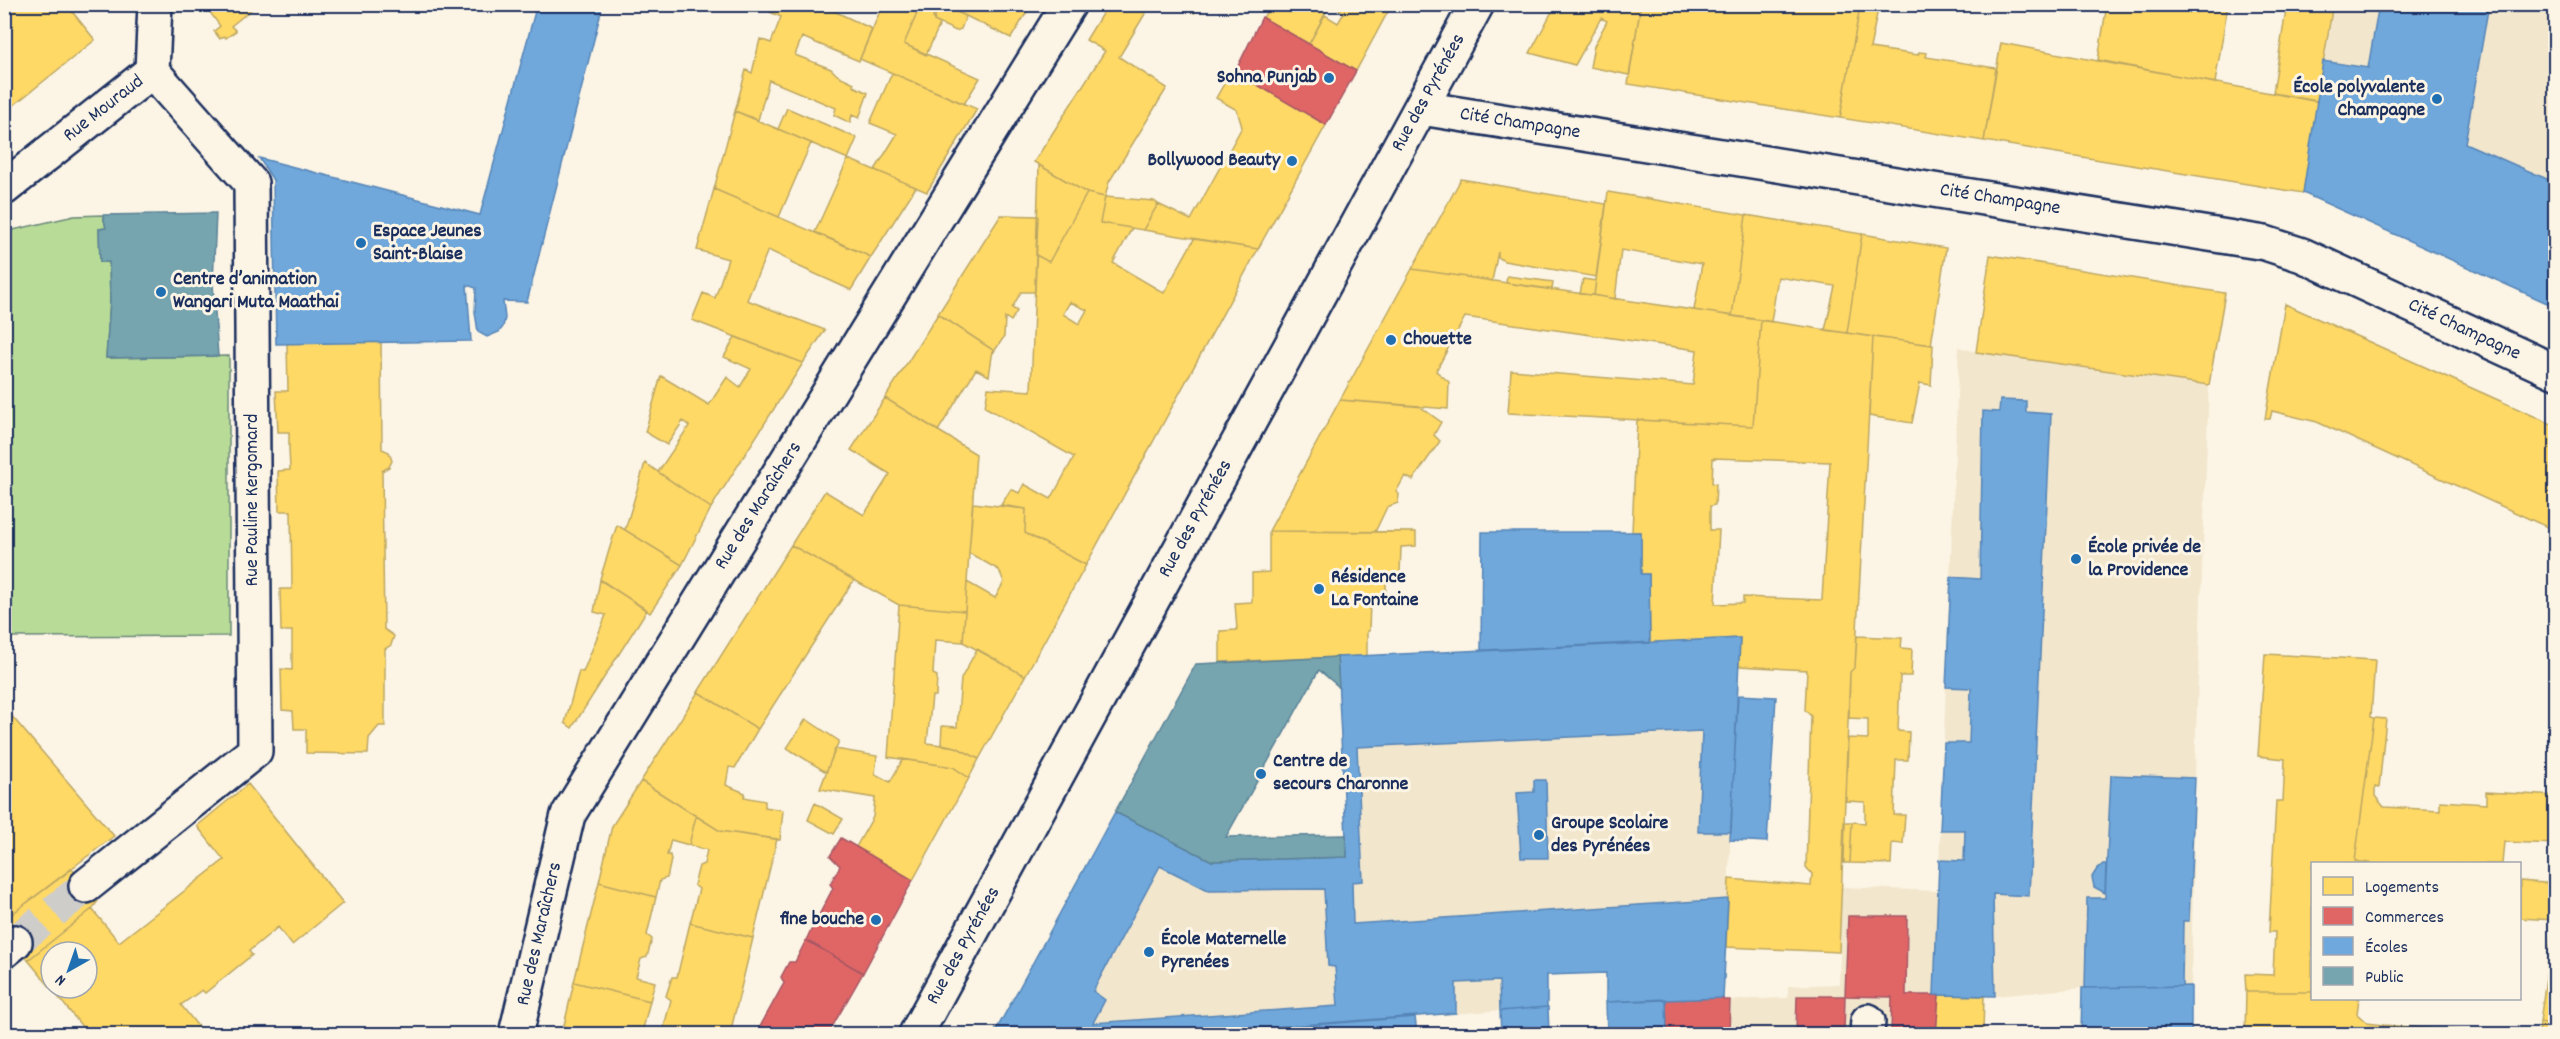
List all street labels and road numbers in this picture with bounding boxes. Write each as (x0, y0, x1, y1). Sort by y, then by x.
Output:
street label: Rue des Pyrénées (1385, 29, 1473, 157)
street label: Rue Mouraud (58, 68, 150, 150)
street label: Cité Champagne (1458, 101, 1582, 147)
street label: Cité Champagne (1938, 177, 2062, 223)
street label: Cité Champagne (2403, 292, 2525, 368)
street label: Rue Pauline Kergomard (239, 414, 267, 586)
street label: Rue des Maraîchers (708, 437, 810, 575)
street label: Rue des Pyrénées (1152, 455, 1240, 583)
street label: Rue des Maraîchers (510, 860, 570, 1008)
street label: Rue des Pyrénées (920, 882, 1008, 1010)

